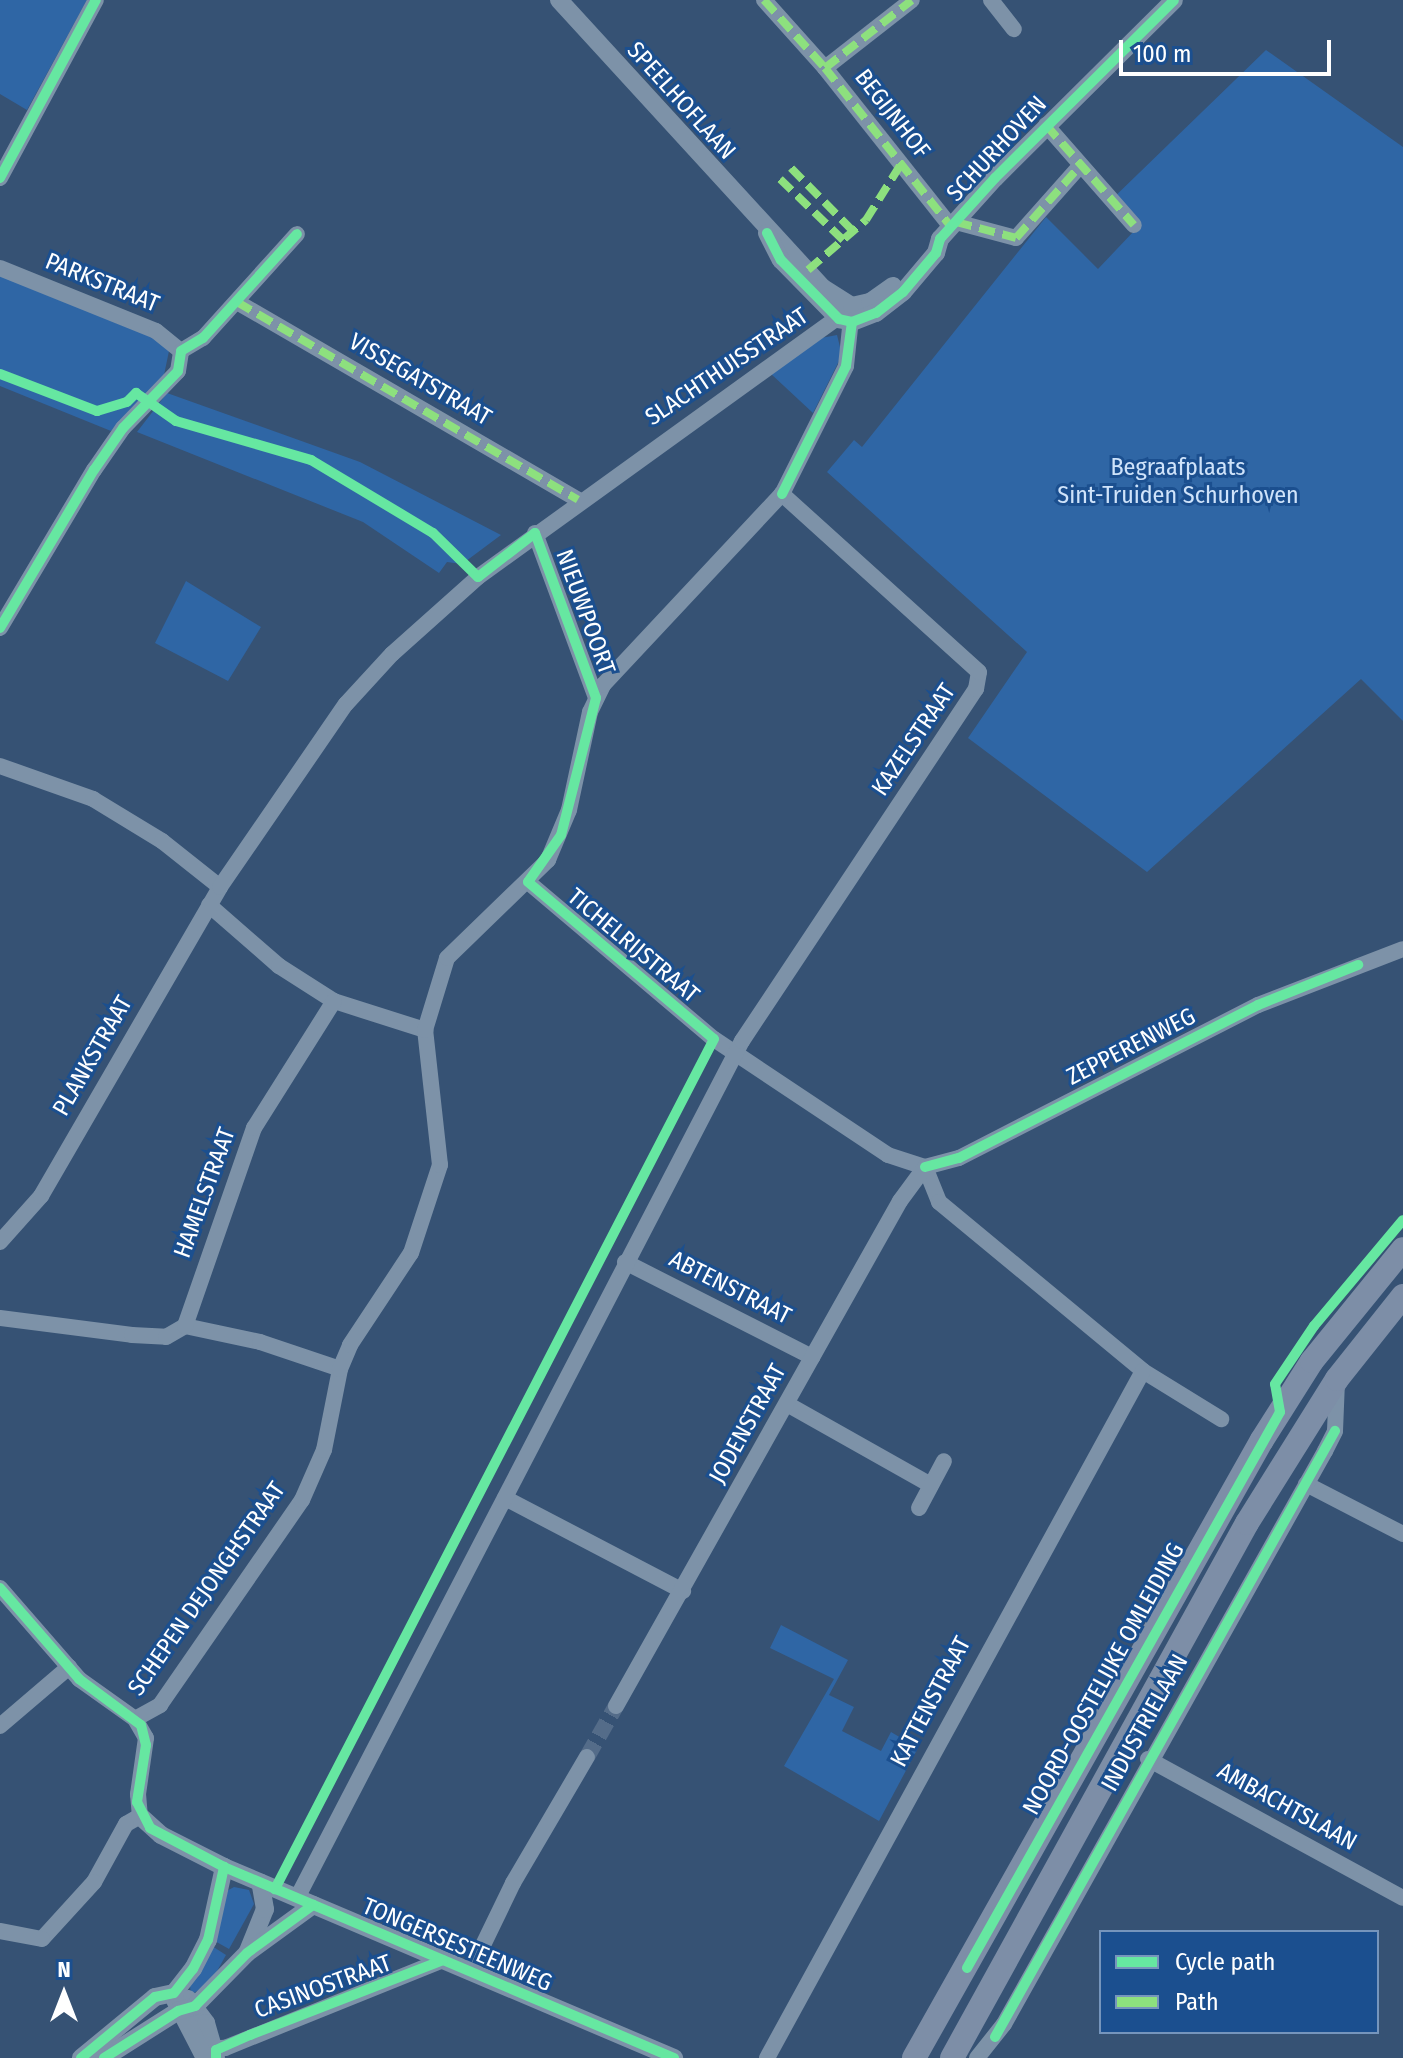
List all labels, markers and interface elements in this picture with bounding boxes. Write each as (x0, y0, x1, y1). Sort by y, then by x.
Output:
scale bar (1123, 24, 1335, 74)
street label: SPEELHOFLAAN (621, 36, 741, 166)
text: 100 m (1133, 40, 1191, 68)
street label: BEGIJNHOF (848, 64, 936, 164)
street label: SCHURHOVEN (941, 90, 1053, 208)
street label: PARKSTRAAT (41, 247, 163, 319)
street label: SLACHTHUISSTRAAT (640, 302, 814, 432)
street label: VISSEGATSTRAAT (344, 328, 496, 432)
park label: Begraafplaats Sint-Truiden Schurhoven (1057, 454, 1299, 510)
street label: NIEUWPOORT (549, 546, 621, 678)
street label: KAZELSTRAAT (866, 679, 962, 801)
street label: TICHELRIJSTRAAT (561, 883, 705, 1009)
street label: PLANKSTRAAT (47, 991, 139, 1121)
street label: ZEPPERENWEG (1062, 1002, 1200, 1092)
street label: HAMELSTRAAT (168, 1124, 242, 1262)
street label: ABTENSTRAAT (664, 1245, 796, 1331)
street label: JODENSTRAAT (703, 1359, 793, 1489)
street label: SCHEPEN DEJONGHSTRAAT (122, 1477, 292, 1701)
street label: NOORD-OOSTELIJKE OMLEIDING (1017, 1538, 1191, 1820)
street label: KATTENSTRAAT (885, 1632, 977, 1772)
street label: INDUSTRIELAAN (1095, 1649, 1195, 1797)
street label: AMBACHTSLAAN (1212, 1757, 1362, 1857)
street label: TONGERSESTEENWEG (358, 1892, 556, 1998)
legend (1099, 1930, 1379, 2034)
text: Cycle path (1175, 1948, 1275, 1976)
street label: CASINOSTRAAT (251, 1949, 395, 2025)
north arrow (24, 1954, 104, 2034)
text: N (57, 1956, 71, 1983)
text: Path (1175, 1988, 1219, 2016)

